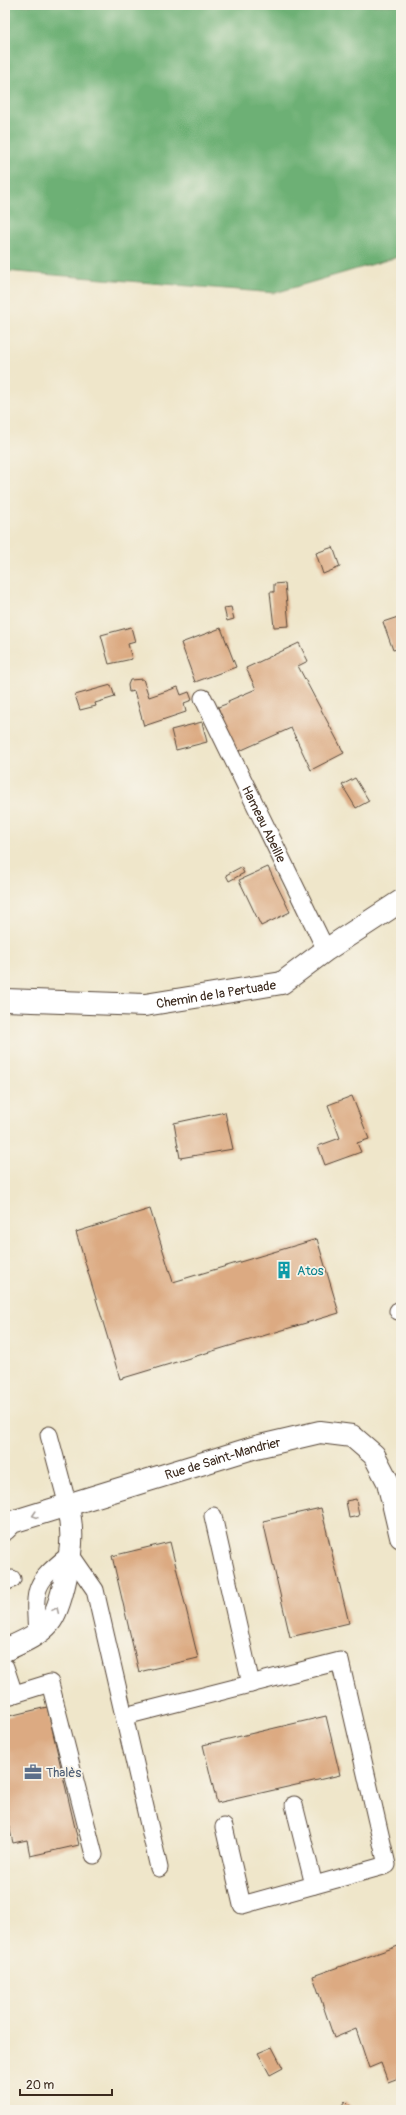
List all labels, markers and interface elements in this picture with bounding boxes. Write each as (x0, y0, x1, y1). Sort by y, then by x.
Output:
street label: Hameau Abeille (238, 783, 289, 866)
street label: Chemin de la Pertuade (155, 977, 278, 1012)
building icon: Atos (274, 1260, 294, 1280)
place label: Atos (297, 1263, 324, 1279)
street label: Rue de Saint-Mandrier (163, 1434, 282, 1484)
one-way arrow (32, 1510, 39, 1519)
one-way arrow (51, 1607, 59, 1614)
office icon: Thalès (23, 1762, 43, 1782)
place label: Thalès (46, 1765, 81, 1781)
scale bar (20, 2071, 112, 2097)
text: 20 m (26, 2078, 55, 2093)

